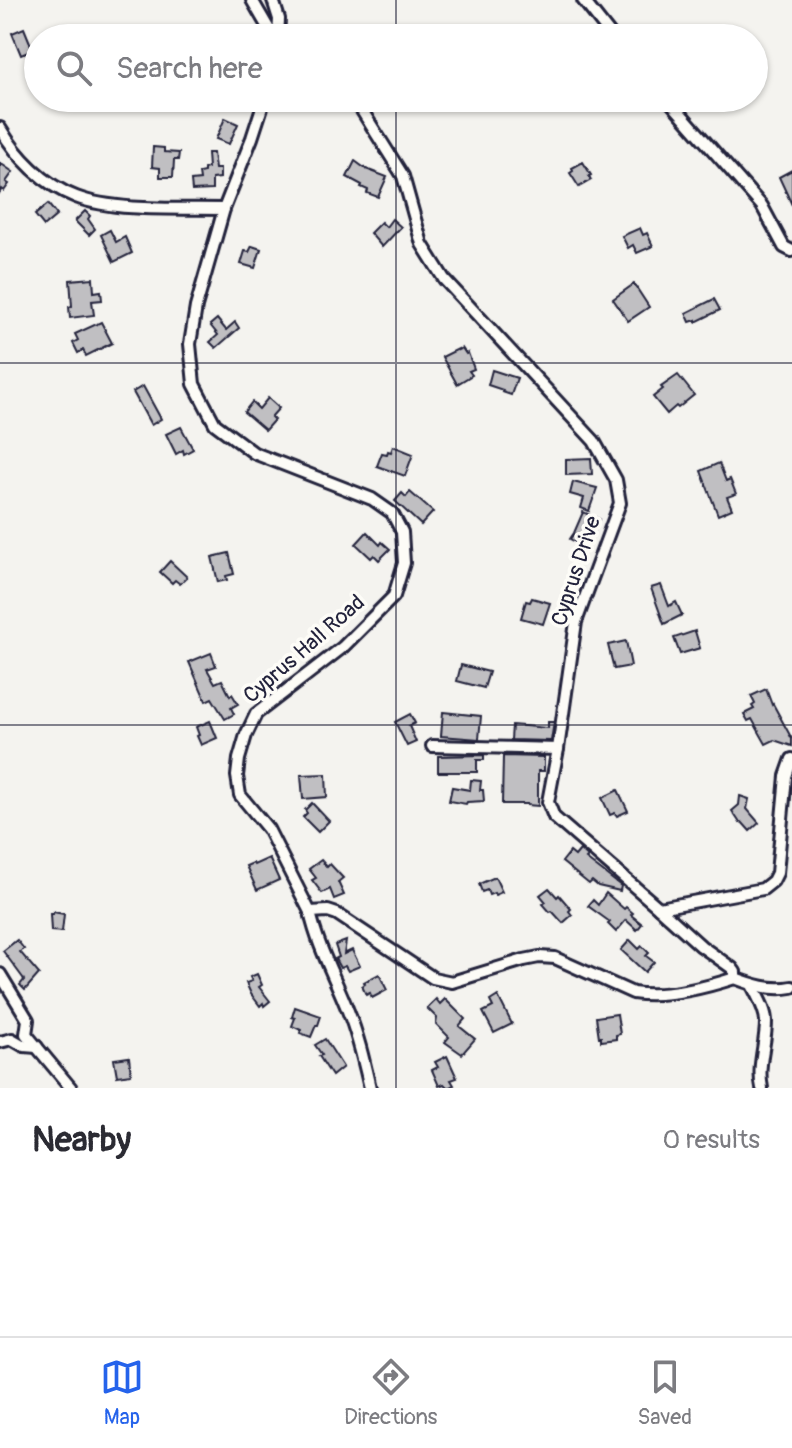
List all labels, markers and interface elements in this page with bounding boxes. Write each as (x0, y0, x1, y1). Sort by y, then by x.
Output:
search box (24, 24, 768, 112)
icon: search (52, 46, 96, 90)
text: Search here (116, 50, 263, 87)
street label: Cyprus Drive (545, 512, 607, 629)
street label: Cyprus Hall Road (238, 589, 370, 709)
text: Nearby (32, 1119, 131, 1162)
text: 0 results (663, 1124, 760, 1156)
tab: Map (100, 1355, 144, 1431)
tab: Directions (344, 1355, 437, 1431)
tab: Saved (637, 1355, 692, 1431)

